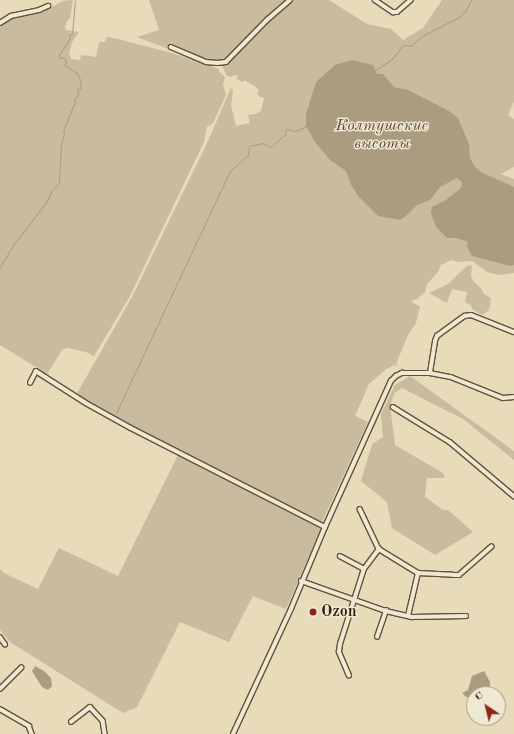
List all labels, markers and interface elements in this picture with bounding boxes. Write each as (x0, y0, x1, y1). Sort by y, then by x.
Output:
park label: Колтушские высоты (336, 116, 428, 154)
place label: Ozon (321, 602, 357, 622)
marker: Ozon (308, 607, 318, 617)
north arrow (466, 686, 506, 726)
text: С (473, 690, 486, 703)

